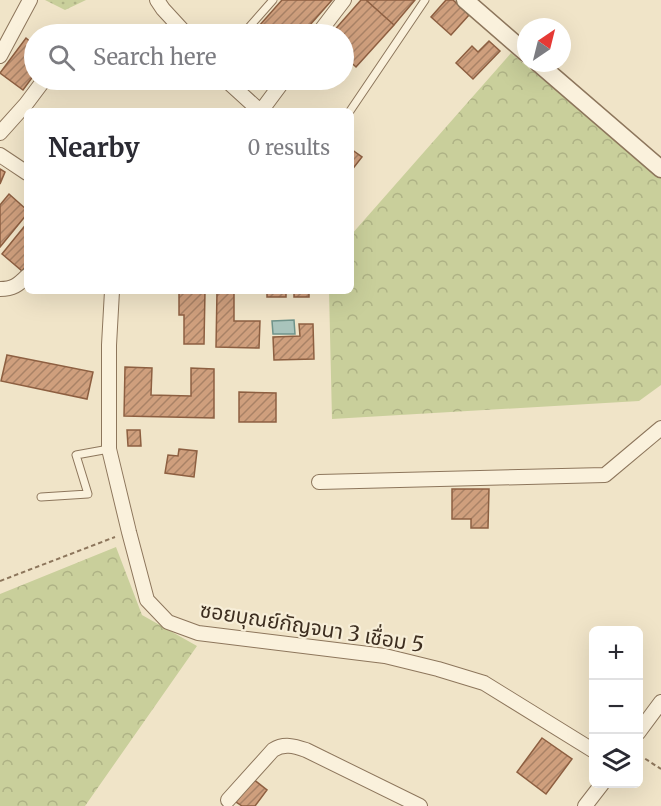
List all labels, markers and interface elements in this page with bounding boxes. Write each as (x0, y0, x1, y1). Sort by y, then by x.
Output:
north arrow (517, 18, 571, 72)
search box (24, 24, 354, 90)
icon: search (45, 41, 78, 74)
text: Search here (93, 43, 216, 71)
text: Nearby (48, 131, 140, 164)
text: 0 results (247, 135, 330, 160)
street label: ซอยบุณย์กัญจนา 3 เชื่อม 5 (198, 595, 426, 658)
map controls (589, 626, 643, 788)
button: + (589, 626, 643, 680)
button: − (589, 680, 643, 734)
button: layers (589, 734, 643, 788)

